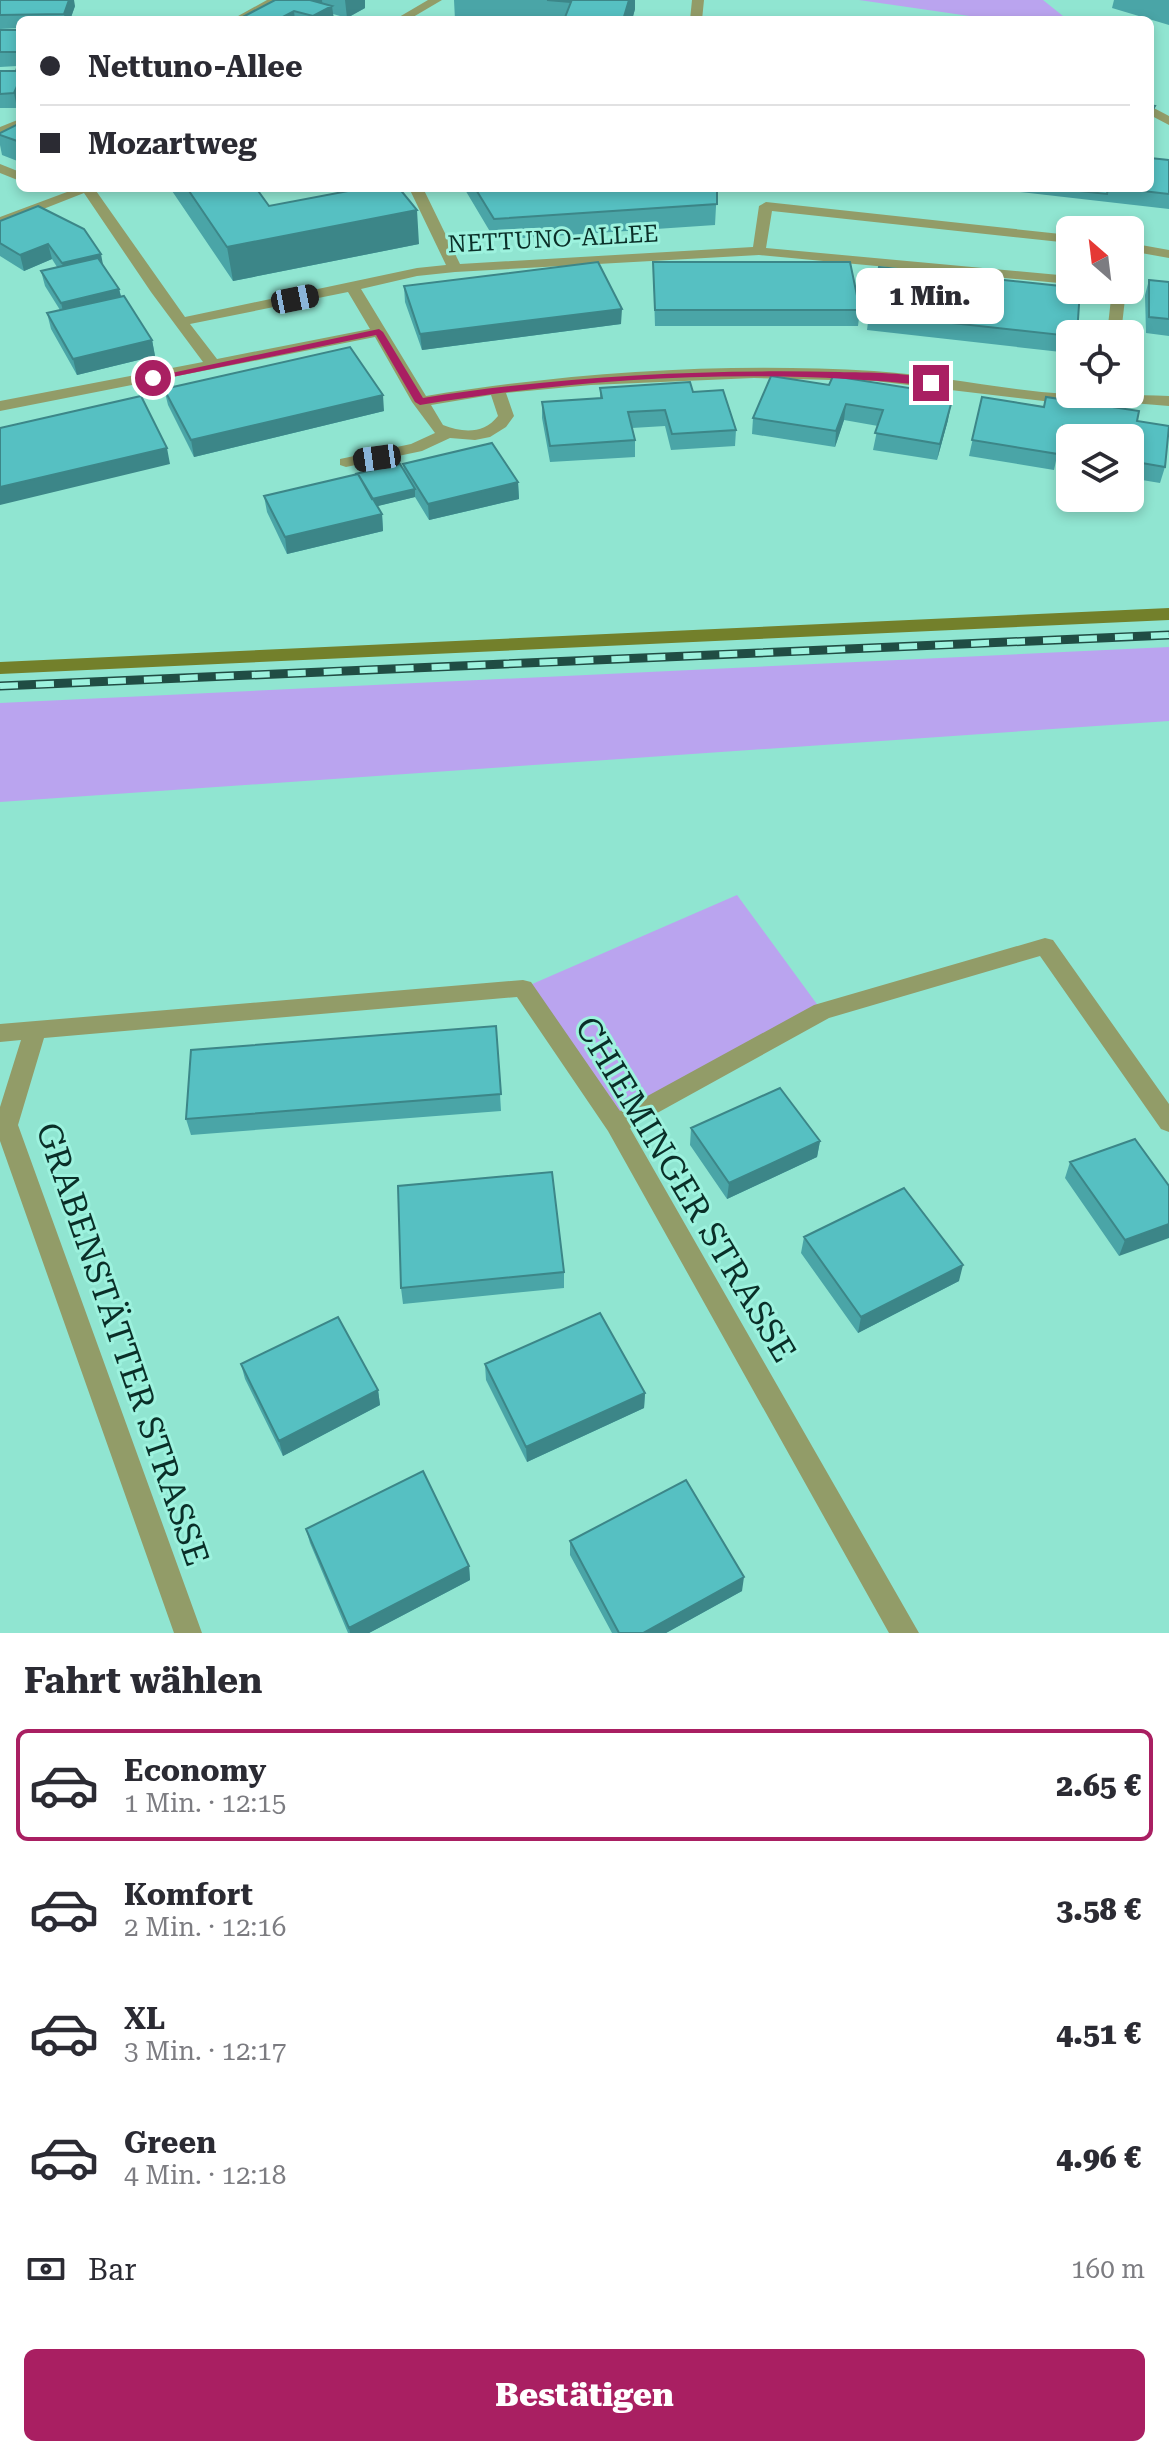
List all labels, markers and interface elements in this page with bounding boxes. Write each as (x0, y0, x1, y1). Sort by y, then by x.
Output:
text: Nettuno-Allee (88, 49, 303, 84)
text: Mozartweg (88, 126, 257, 161)
north arrow (1056, 216, 1144, 304)
map controls (1056, 216, 1144, 512)
street label: NETTUNO-ALLEE (447, 219, 659, 259)
callout: 1 Min. (857, 267, 1005, 323)
text: 1 Min. (889, 281, 971, 311)
car (269, 283, 321, 315)
button: locate (1056, 320, 1144, 408)
route start (135, 360, 171, 396)
route end (913, 365, 949, 401)
button: layers (1056, 424, 1144, 512)
car (352, 443, 402, 473)
street label: CHIEMINGER STRASSE (567, 1009, 805, 1369)
street label: GRABENSTÄTTER STRASSE (28, 1117, 218, 1571)
text: Fahrt wählen (24, 1660, 262, 1702)
icon: car (28, 1749, 100, 1821)
text: Economy (124, 1753, 266, 1788)
text: 2.65 € (1056, 1768, 1141, 1803)
text: 1 Min. · 12:15 (124, 1788, 286, 1818)
icon: car (28, 1873, 100, 1945)
text: Komfort (124, 1877, 253, 1912)
text: 3.58 € (1056, 1892, 1141, 1927)
text: 2 Min. · 12:16 (124, 1912, 286, 1942)
icon: car (28, 1997, 100, 2069)
text: XL (124, 2001, 165, 2036)
text: 4.51 € (1056, 2016, 1141, 2051)
text: 3 Min. · 12:17 (124, 2036, 286, 2066)
icon: car (28, 2121, 100, 2193)
text: Green (124, 2125, 216, 2160)
text: 4.96 € (1056, 2140, 1141, 2175)
text: 4 Min. · 12:18 (124, 2160, 286, 2190)
icon: cash (24, 2247, 68, 2291)
text: Bar (88, 2252, 137, 2287)
text: 160 m (1071, 2254, 1145, 2284)
button: Bestätigen (24, 2349, 1145, 2441)

